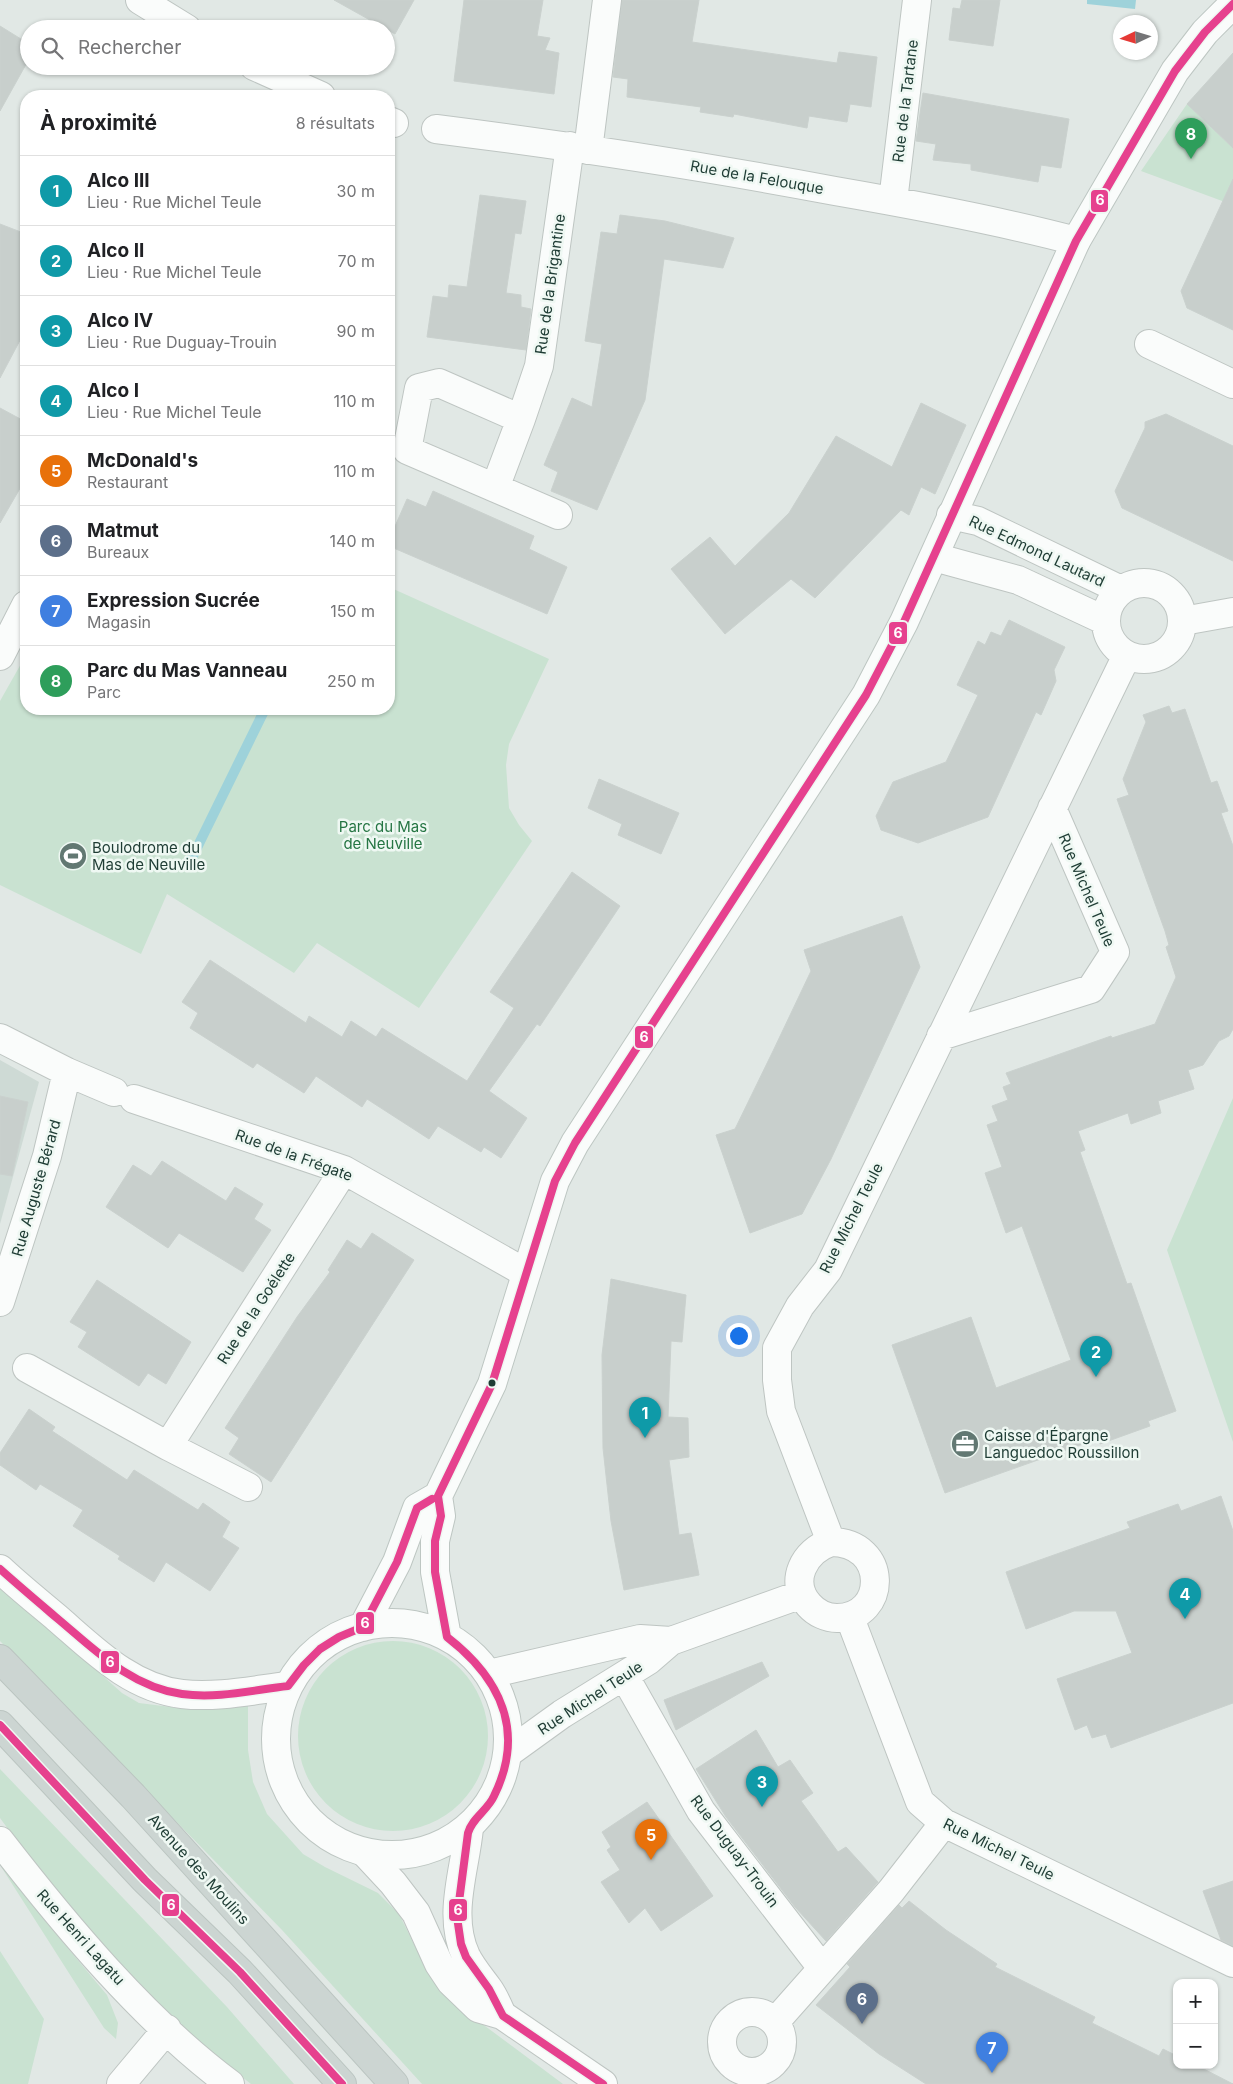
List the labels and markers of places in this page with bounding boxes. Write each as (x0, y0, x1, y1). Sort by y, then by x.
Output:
pin: 8 (1175, 118, 1207, 159)
place label: Boulodrome du Mas de Neuville (92, 838, 205, 874)
sports icon: Boulodrome du Mas de Neuville (58, 841, 88, 871)
pin: 2 (1080, 1336, 1112, 1377)
unlabelled marker (487, 1378, 497, 1388)
pin: 1 (629, 1397, 661, 1438)
place label: Caisse d'Épargne Languedoc Roussillon (984, 1426, 1139, 1462)
office icon: Caisse d'Épargne Languedoc Roussillon (950, 1429, 980, 1459)
pin: 4 (1169, 1578, 1201, 1619)
pin: 3 (746, 1766, 778, 1807)
pin: 5 (635, 1819, 667, 1860)
pin: 6 (846, 1983, 878, 2024)
pin: 7 (976, 2032, 1008, 2073)

